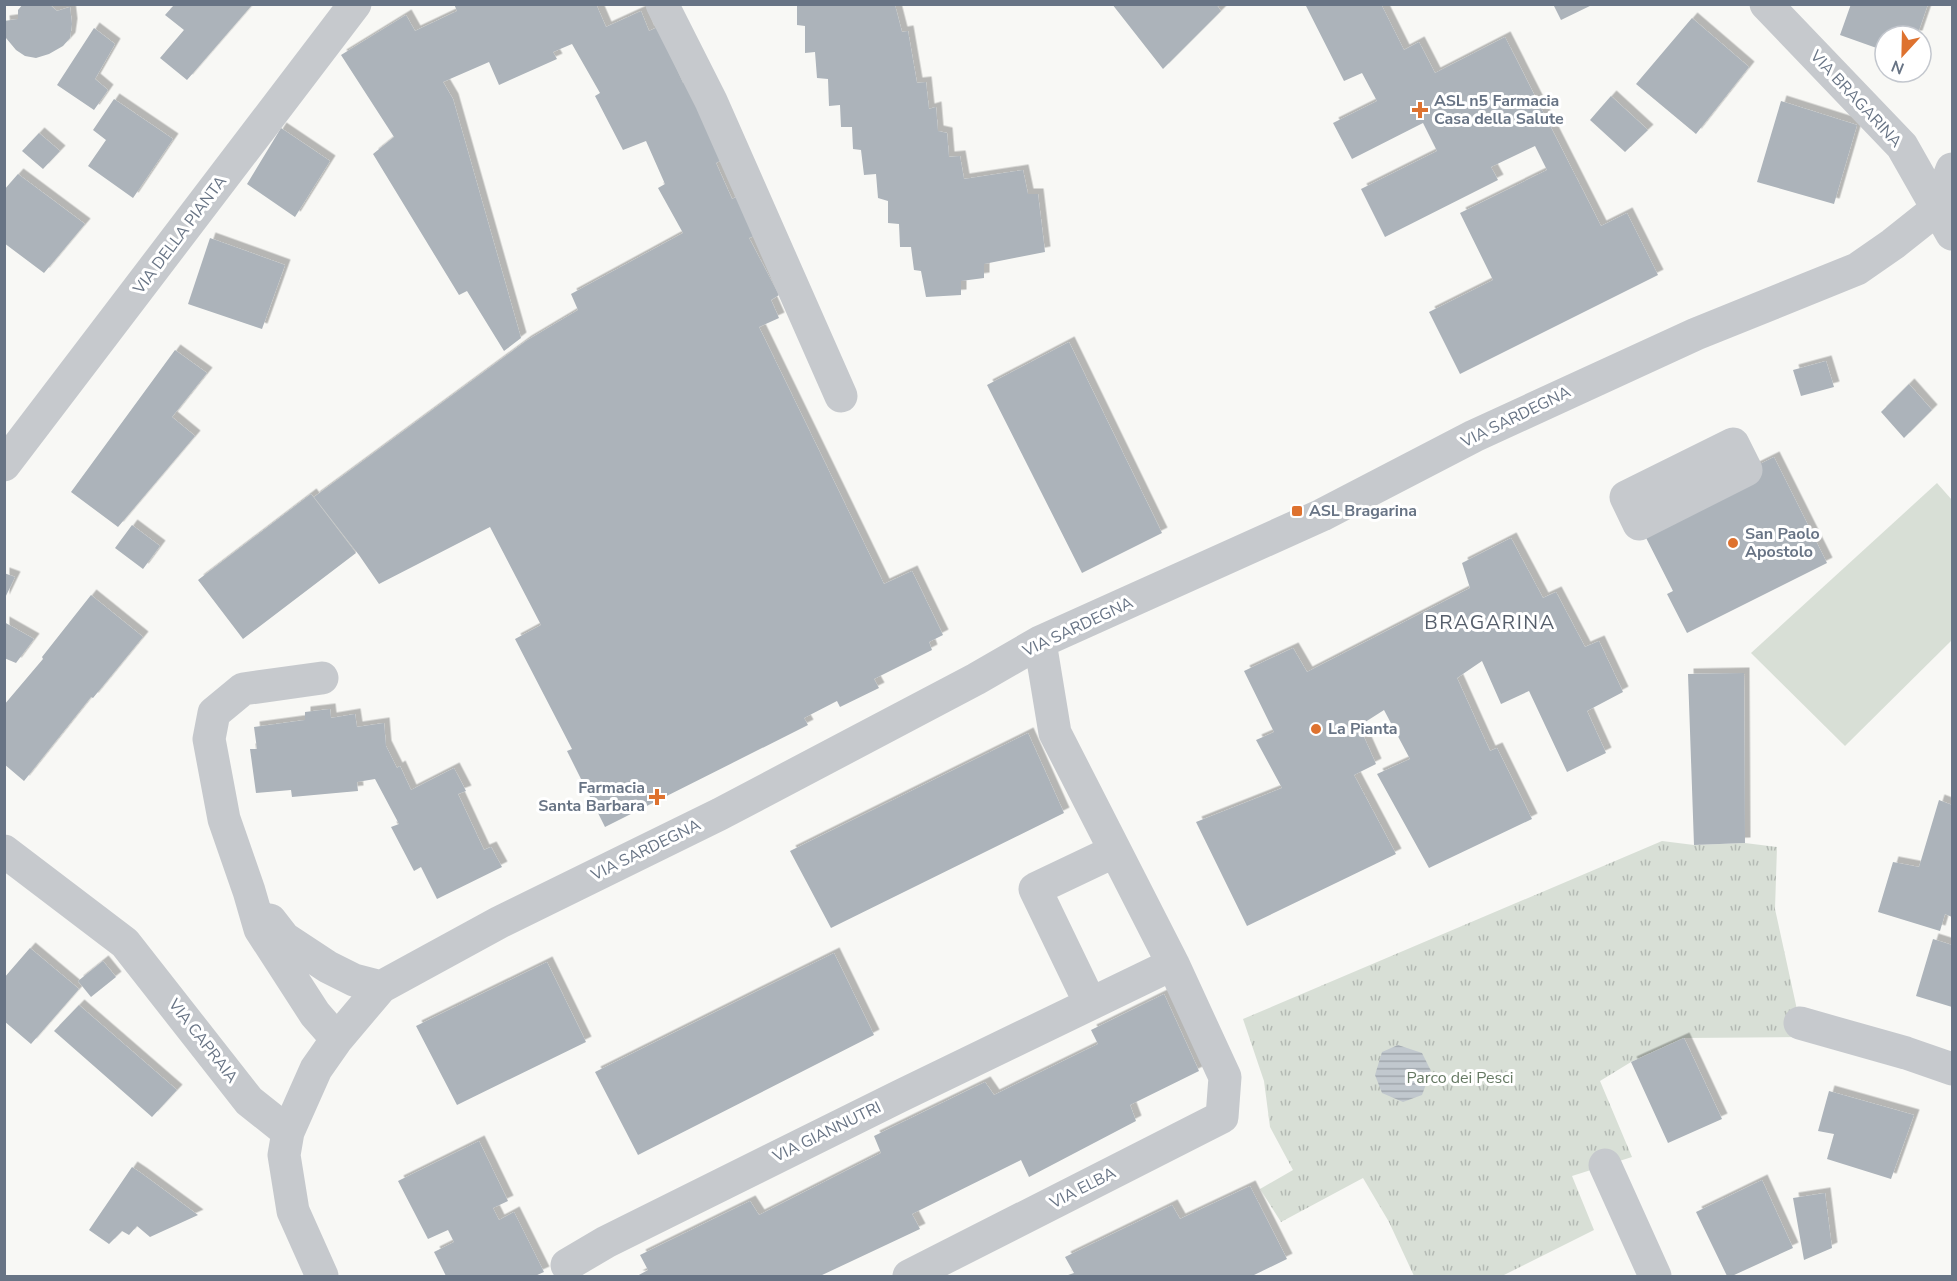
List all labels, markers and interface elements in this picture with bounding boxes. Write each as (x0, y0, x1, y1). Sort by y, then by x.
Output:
north arrow (1873, 24, 1933, 84)
street label: VIA BRAGARINA (1806, 47, 1906, 151)
place label: ASL n5 Farmacia Casa della Salute (1434, 90, 1564, 130)
marker: ASL n5 Farmacia Casa della Salute (1411, 101, 1429, 119)
street label: VIA DELLA PIANTA (128, 171, 232, 299)
street label: VIA SARDEGNA (1457, 381, 1575, 453)
place label: ASL Bragarina (1309, 500, 1417, 522)
marker: ASL Bragarina (1290, 504, 1304, 518)
place label: San Paolo Apostolo (1745, 523, 1820, 563)
marker: San Paolo Apostolo (1726, 536, 1740, 550)
street label: VIA SARDEGNA (1018, 592, 1137, 663)
district label: BRAGARINA (1424, 609, 1556, 636)
place label: La Pianta (1328, 718, 1398, 740)
marker: La Pianta (1309, 722, 1323, 736)
place label: Farmacia Santa Barbara (538, 777, 645, 817)
marker: Farmacia Santa Barbara (650, 790, 664, 804)
street label: VIA SARDEGNA (587, 814, 705, 886)
street label: VIA CAPRAIA (163, 994, 243, 1088)
park label: Parco dei Pesci (1407, 1067, 1513, 1089)
street label: VIA GIANNUTRI (768, 1096, 885, 1168)
street label: VIA ELBA (1045, 1162, 1120, 1214)

